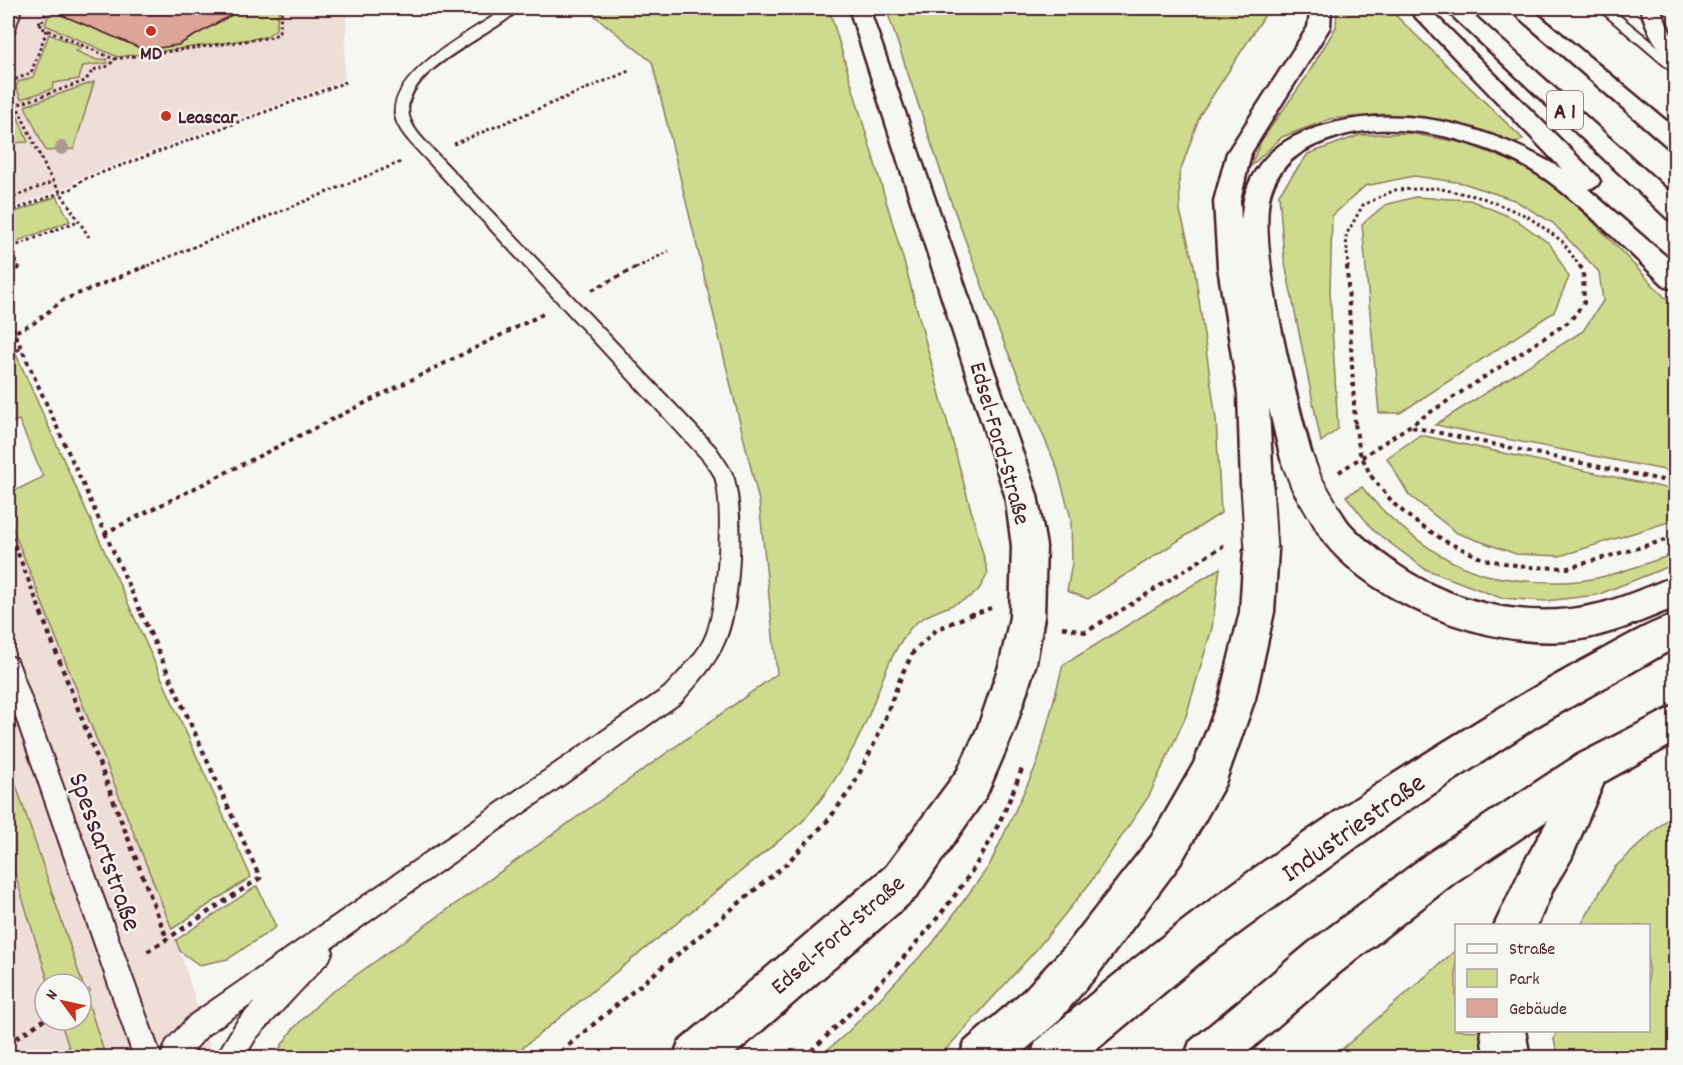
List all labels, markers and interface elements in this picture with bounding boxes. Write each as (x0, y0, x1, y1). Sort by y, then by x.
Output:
marker: MD (144, 24, 158, 38)
place label: MD (140, 41, 163, 69)
road number: A 1 (1547, 91, 1583, 129)
place label: Leascar (178, 105, 238, 133)
marker: Leascar (159, 109, 173, 123)
street label: Edsel-Ford-Straße (959, 358, 1038, 529)
street label: Industriestraße (1275, 766, 1435, 895)
street label: Spessartstraße (55, 768, 150, 938)
street label: Edsel-Ford-Straße (764, 868, 914, 1004)
legend (1455, 924, 1650, 1032)
text: Straße (1509, 938, 1555, 963)
text: Park (1509, 968, 1540, 993)
north arrow (33, 972, 93, 1032)
text: N (41, 986, 64, 1005)
text: Gebäude (1509, 998, 1567, 1023)

